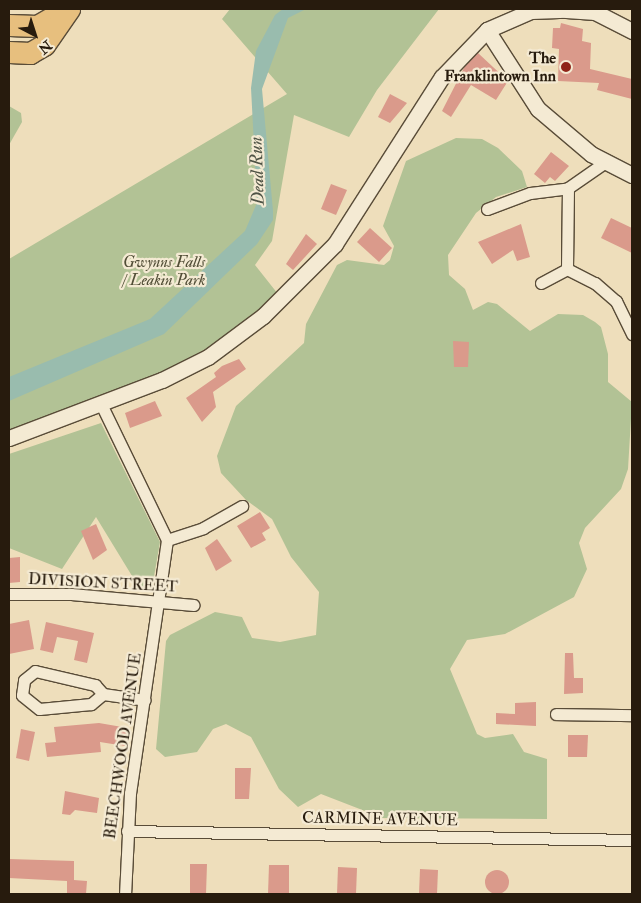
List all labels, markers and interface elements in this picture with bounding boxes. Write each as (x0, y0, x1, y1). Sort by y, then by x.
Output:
north arrow (10, 10, 60, 60)
text: N (35, 36, 55, 57)
place label: The Franklintown Inn (444, 48, 556, 86)
marker: The Franklintown Inn (560, 61, 572, 73)
water label: Dead Run (246, 136, 270, 206)
park label: Gwynns Falls / Leakin Park (123, 252, 205, 290)
street label: DIVISION STREET (28, 569, 178, 597)
street label: BEECHWOOD AVENUE (100, 652, 146, 840)
street label: CARMINE AVENUE (302, 808, 458, 830)

